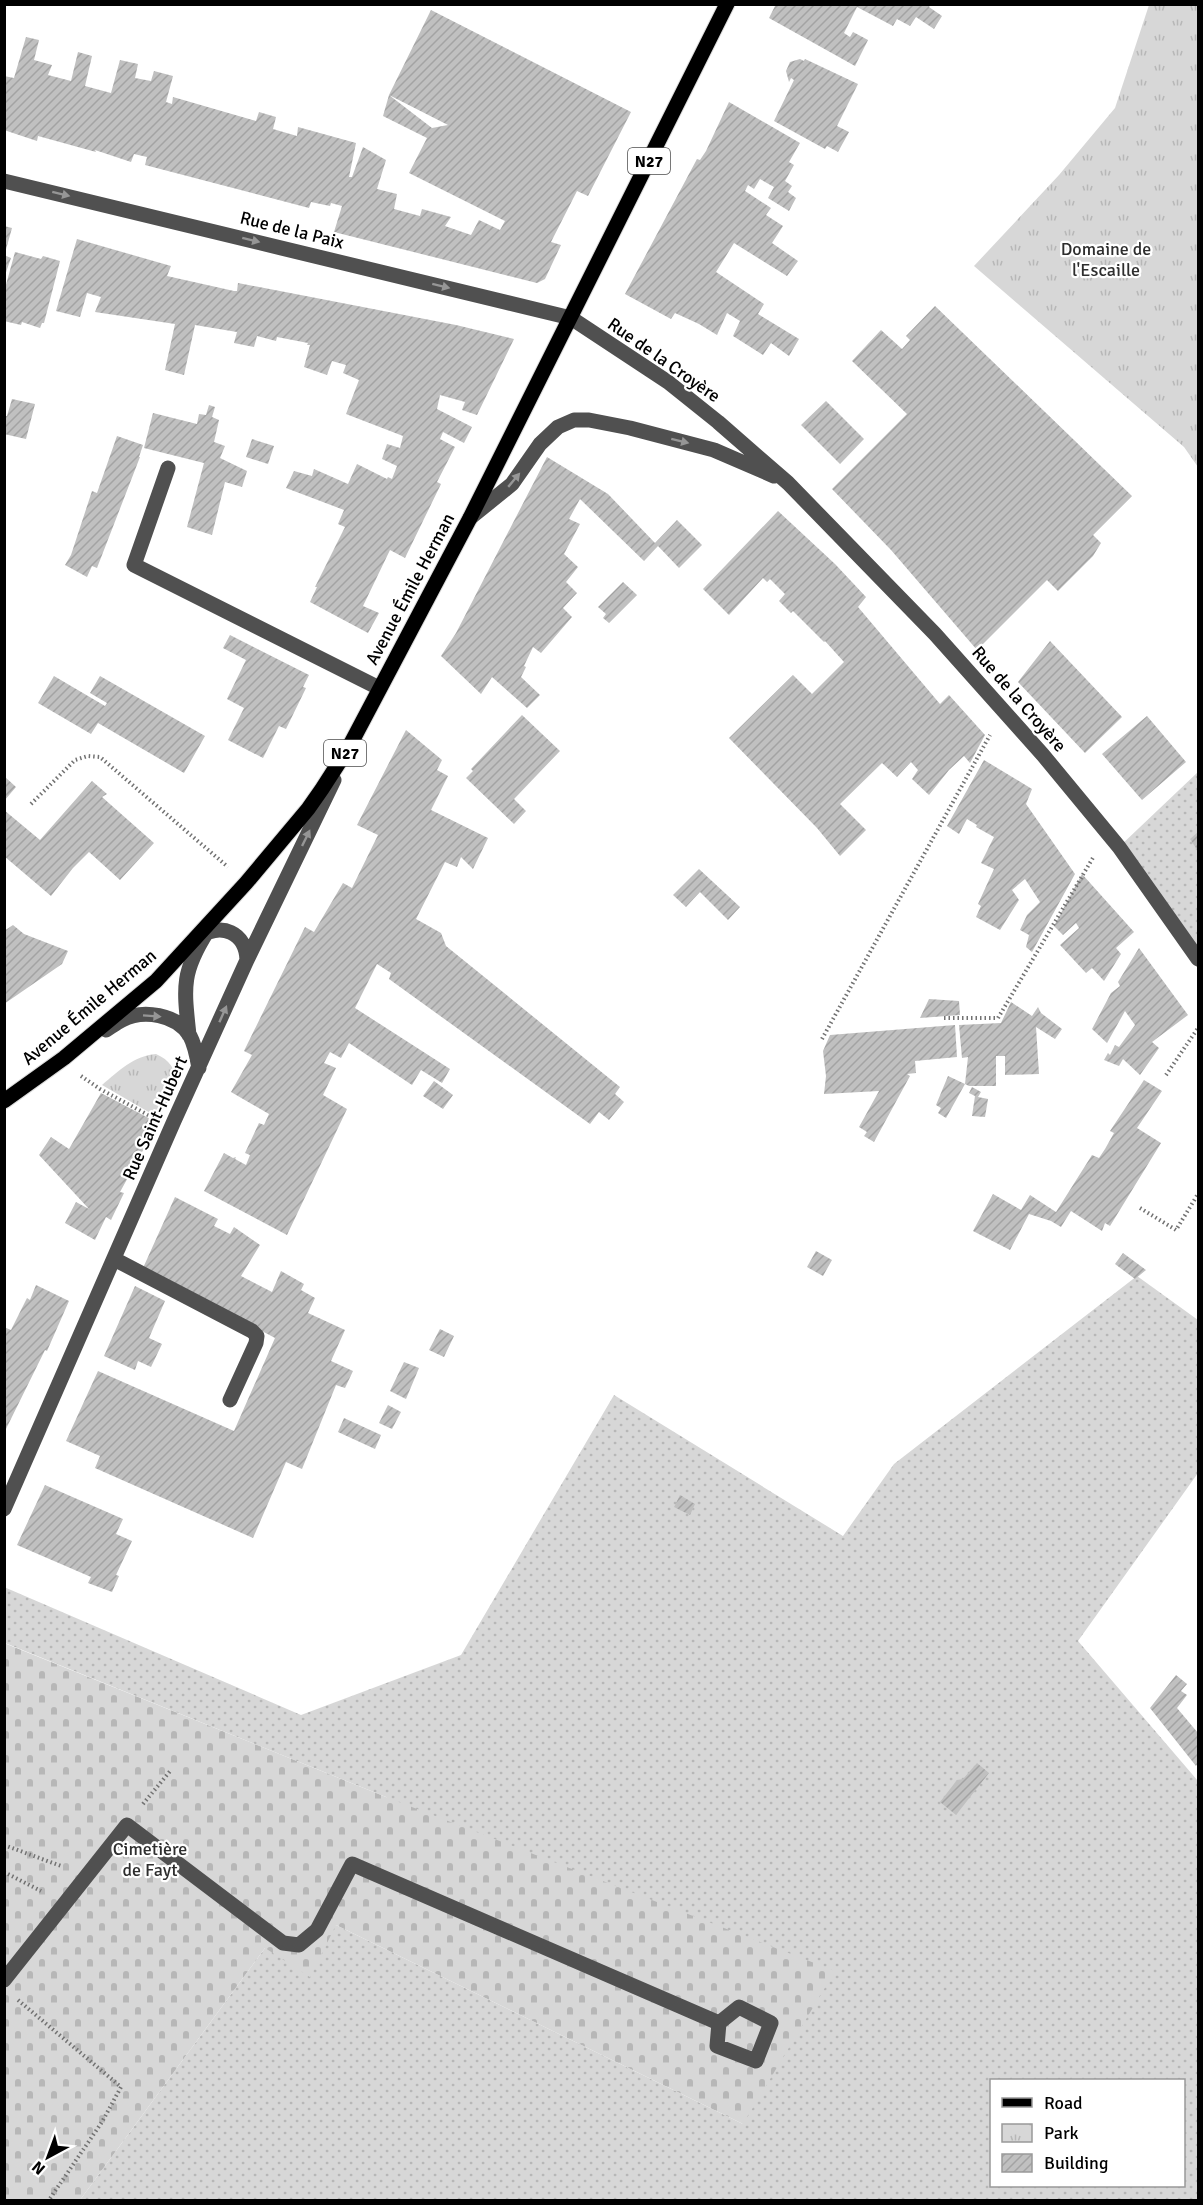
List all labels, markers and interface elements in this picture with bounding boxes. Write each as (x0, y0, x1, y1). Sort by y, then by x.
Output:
road number: N27 (628, 148, 670, 174)
one-way arrow (52, 190, 71, 200)
street label: Rue de la Paix (238, 206, 347, 254)
one-way arrow (242, 236, 261, 245)
park label: Domaine de l'Escaille (1061, 238, 1151, 281)
one-way arrow (431, 281, 450, 291)
street label: Rue de la Croyère (603, 313, 725, 407)
one-way arrow (671, 436, 689, 446)
one-way arrow (507, 473, 520, 488)
street label: Avenue Émile Herman (361, 509, 459, 669)
street label: Rue de la Croyère (967, 642, 1071, 756)
road number: N27 (324, 740, 366, 766)
one-way arrow (300, 829, 310, 847)
street label: Avenue Émile Herman (17, 944, 161, 1070)
one-way arrow (218, 1006, 227, 1023)
one-way arrow (143, 1011, 162, 1020)
street label: Rue Saint-Hubert (118, 1053, 192, 1183)
park label: Cimetière de Fayt (113, 1838, 187, 1881)
legend (990, 2079, 1185, 2187)
text: Road (1044, 2092, 1083, 2114)
text: Park (1044, 2122, 1079, 2144)
north arrow (18, 2127, 78, 2187)
text: Building (1044, 2152, 1108, 2174)
text: N (28, 2156, 50, 2179)

